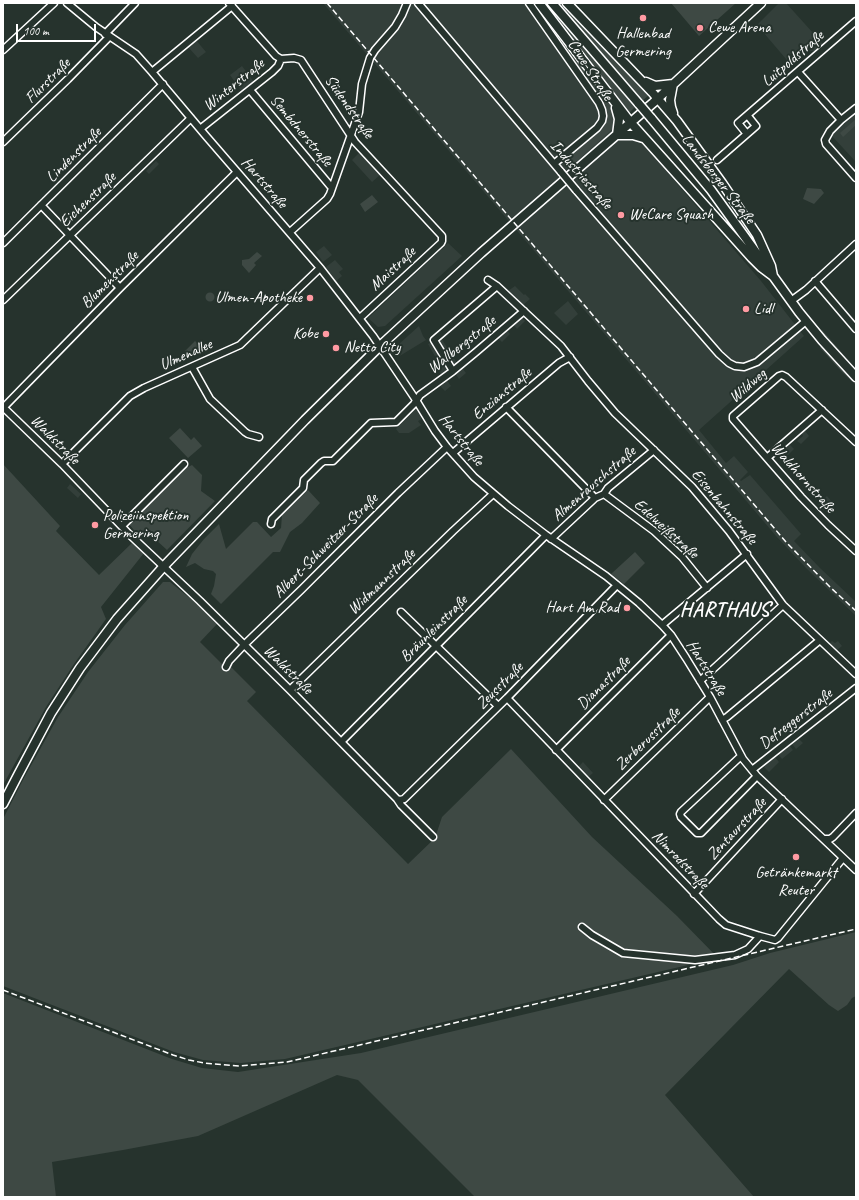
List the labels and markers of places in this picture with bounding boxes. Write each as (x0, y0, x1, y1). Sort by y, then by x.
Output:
marker: Hallenbad Germering (638, 13, 648, 23)
place label: Cewe Arena (708, 18, 771, 38)
marker: Cewe Arena (695, 23, 705, 33)
place label: Hallenbad Germering (615, 24, 671, 62)
place label: WeCare Squash (629, 205, 713, 225)
marker: WeCare Squash (616, 210, 626, 220)
place label: Ulmen-Apotheke (215, 288, 302, 308)
marker: Ulmen-Apotheke (305, 293, 315, 303)
place label: Lidl (754, 299, 773, 319)
marker: Lidl (741, 304, 751, 314)
place label: Kobe (293, 324, 318, 344)
marker: Kobe (321, 329, 331, 339)
place label: Netto City (344, 338, 400, 358)
marker: Netto City (331, 343, 341, 353)
place label: Polizeiinspektion Germering (103, 506, 188, 544)
marker: Polizeiinspektion Germering (90, 520, 100, 530)
place label: Hart Am Rad (545, 598, 619, 618)
marker: Hart Am Rad (622, 603, 632, 613)
marker: Getränkemarkt Reuter (791, 852, 801, 862)
place label: Getränkemarkt Reuter (755, 863, 837, 901)

